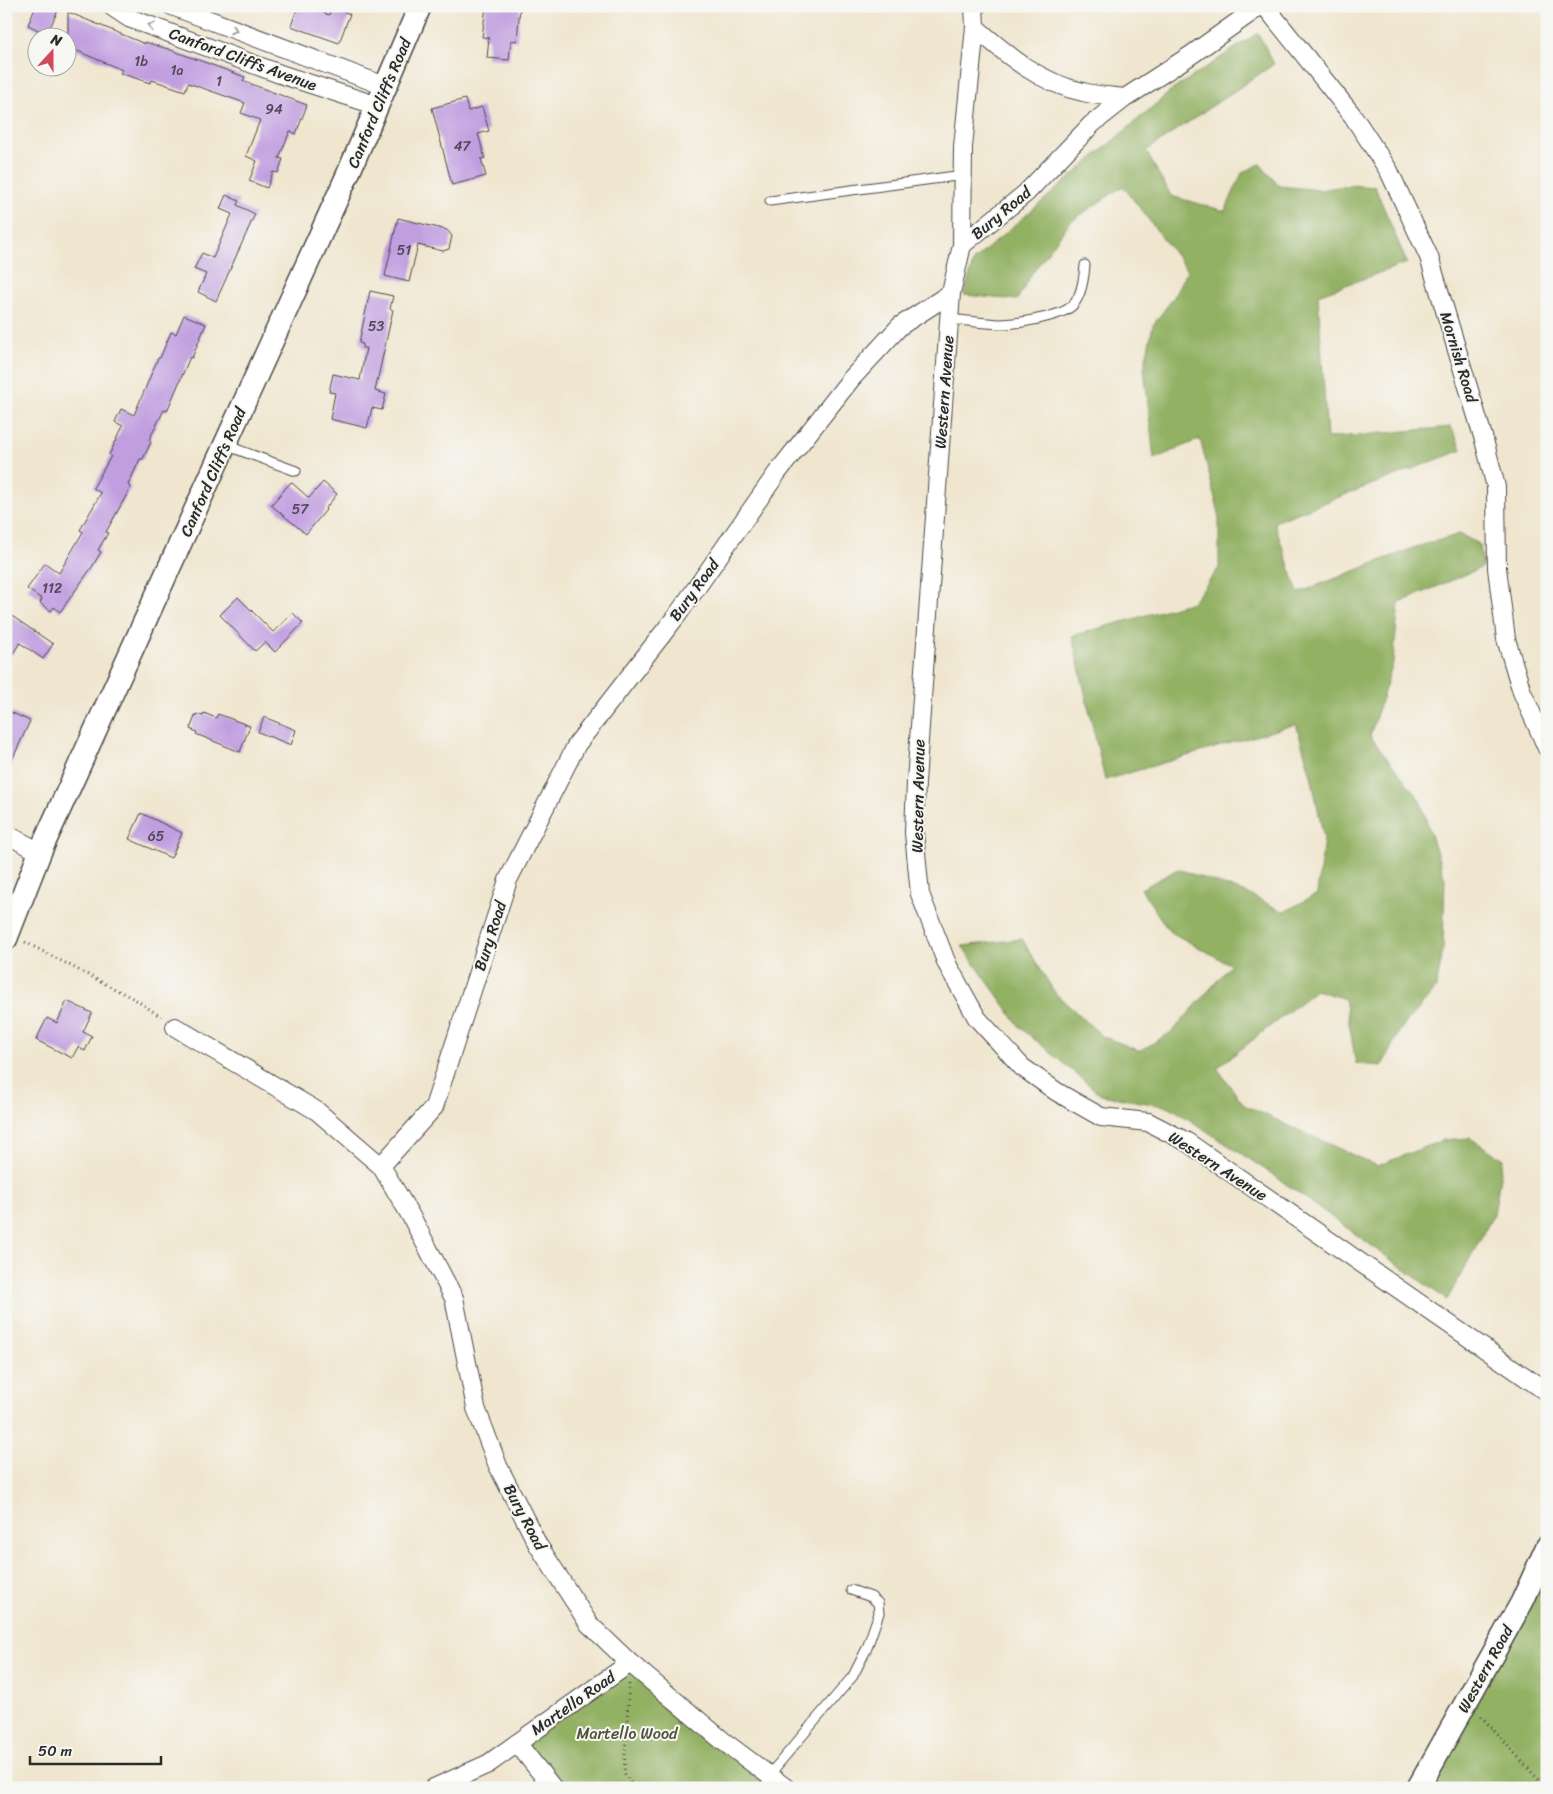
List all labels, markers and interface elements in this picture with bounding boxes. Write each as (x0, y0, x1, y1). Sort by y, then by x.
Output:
street label: Canford Cliffs Avenue (165, 19, 321, 99)
one-way arrow (147, 22, 156, 32)
one-way arrow (229, 24, 237, 34)
text: N (47, 27, 66, 54)
north arrow (28, 28, 78, 78)
street label: Canford Cliffs Road (338, 32, 420, 173)
house number: 1b (134, 49, 148, 74)
house number: 1a (170, 58, 184, 83)
house number: 1 (216, 69, 222, 94)
house number: 94 (265, 97, 283, 122)
house number: 47 (454, 134, 471, 159)
street label: Bury Road (964, 178, 1039, 247)
house number: 51 (397, 238, 411, 263)
street label: Mornish Road (1431, 308, 1487, 408)
house number: 53 (368, 314, 384, 339)
street label: Western Avenue (926, 334, 962, 450)
street label: Canford Cliffs Road (171, 401, 255, 541)
house number: 57 (292, 497, 309, 522)
street label: Bury Road (661, 551, 728, 628)
house number: 112 (42, 576, 62, 601)
street label: Western Avenue (903, 739, 933, 853)
house number: 65 (148, 824, 165, 849)
street label: Bury Road (465, 896, 515, 975)
street label: Western Avenue (1162, 1123, 1274, 1209)
street label: Bury Road (495, 1478, 555, 1557)
street label: Western Road (1449, 1618, 1522, 1718)
street label: Martello Road (524, 1662, 623, 1743)
park label: Martello Wood (576, 1719, 679, 1748)
scale bar (30, 1734, 161, 1766)
text: 50 m (38, 1738, 73, 1764)

